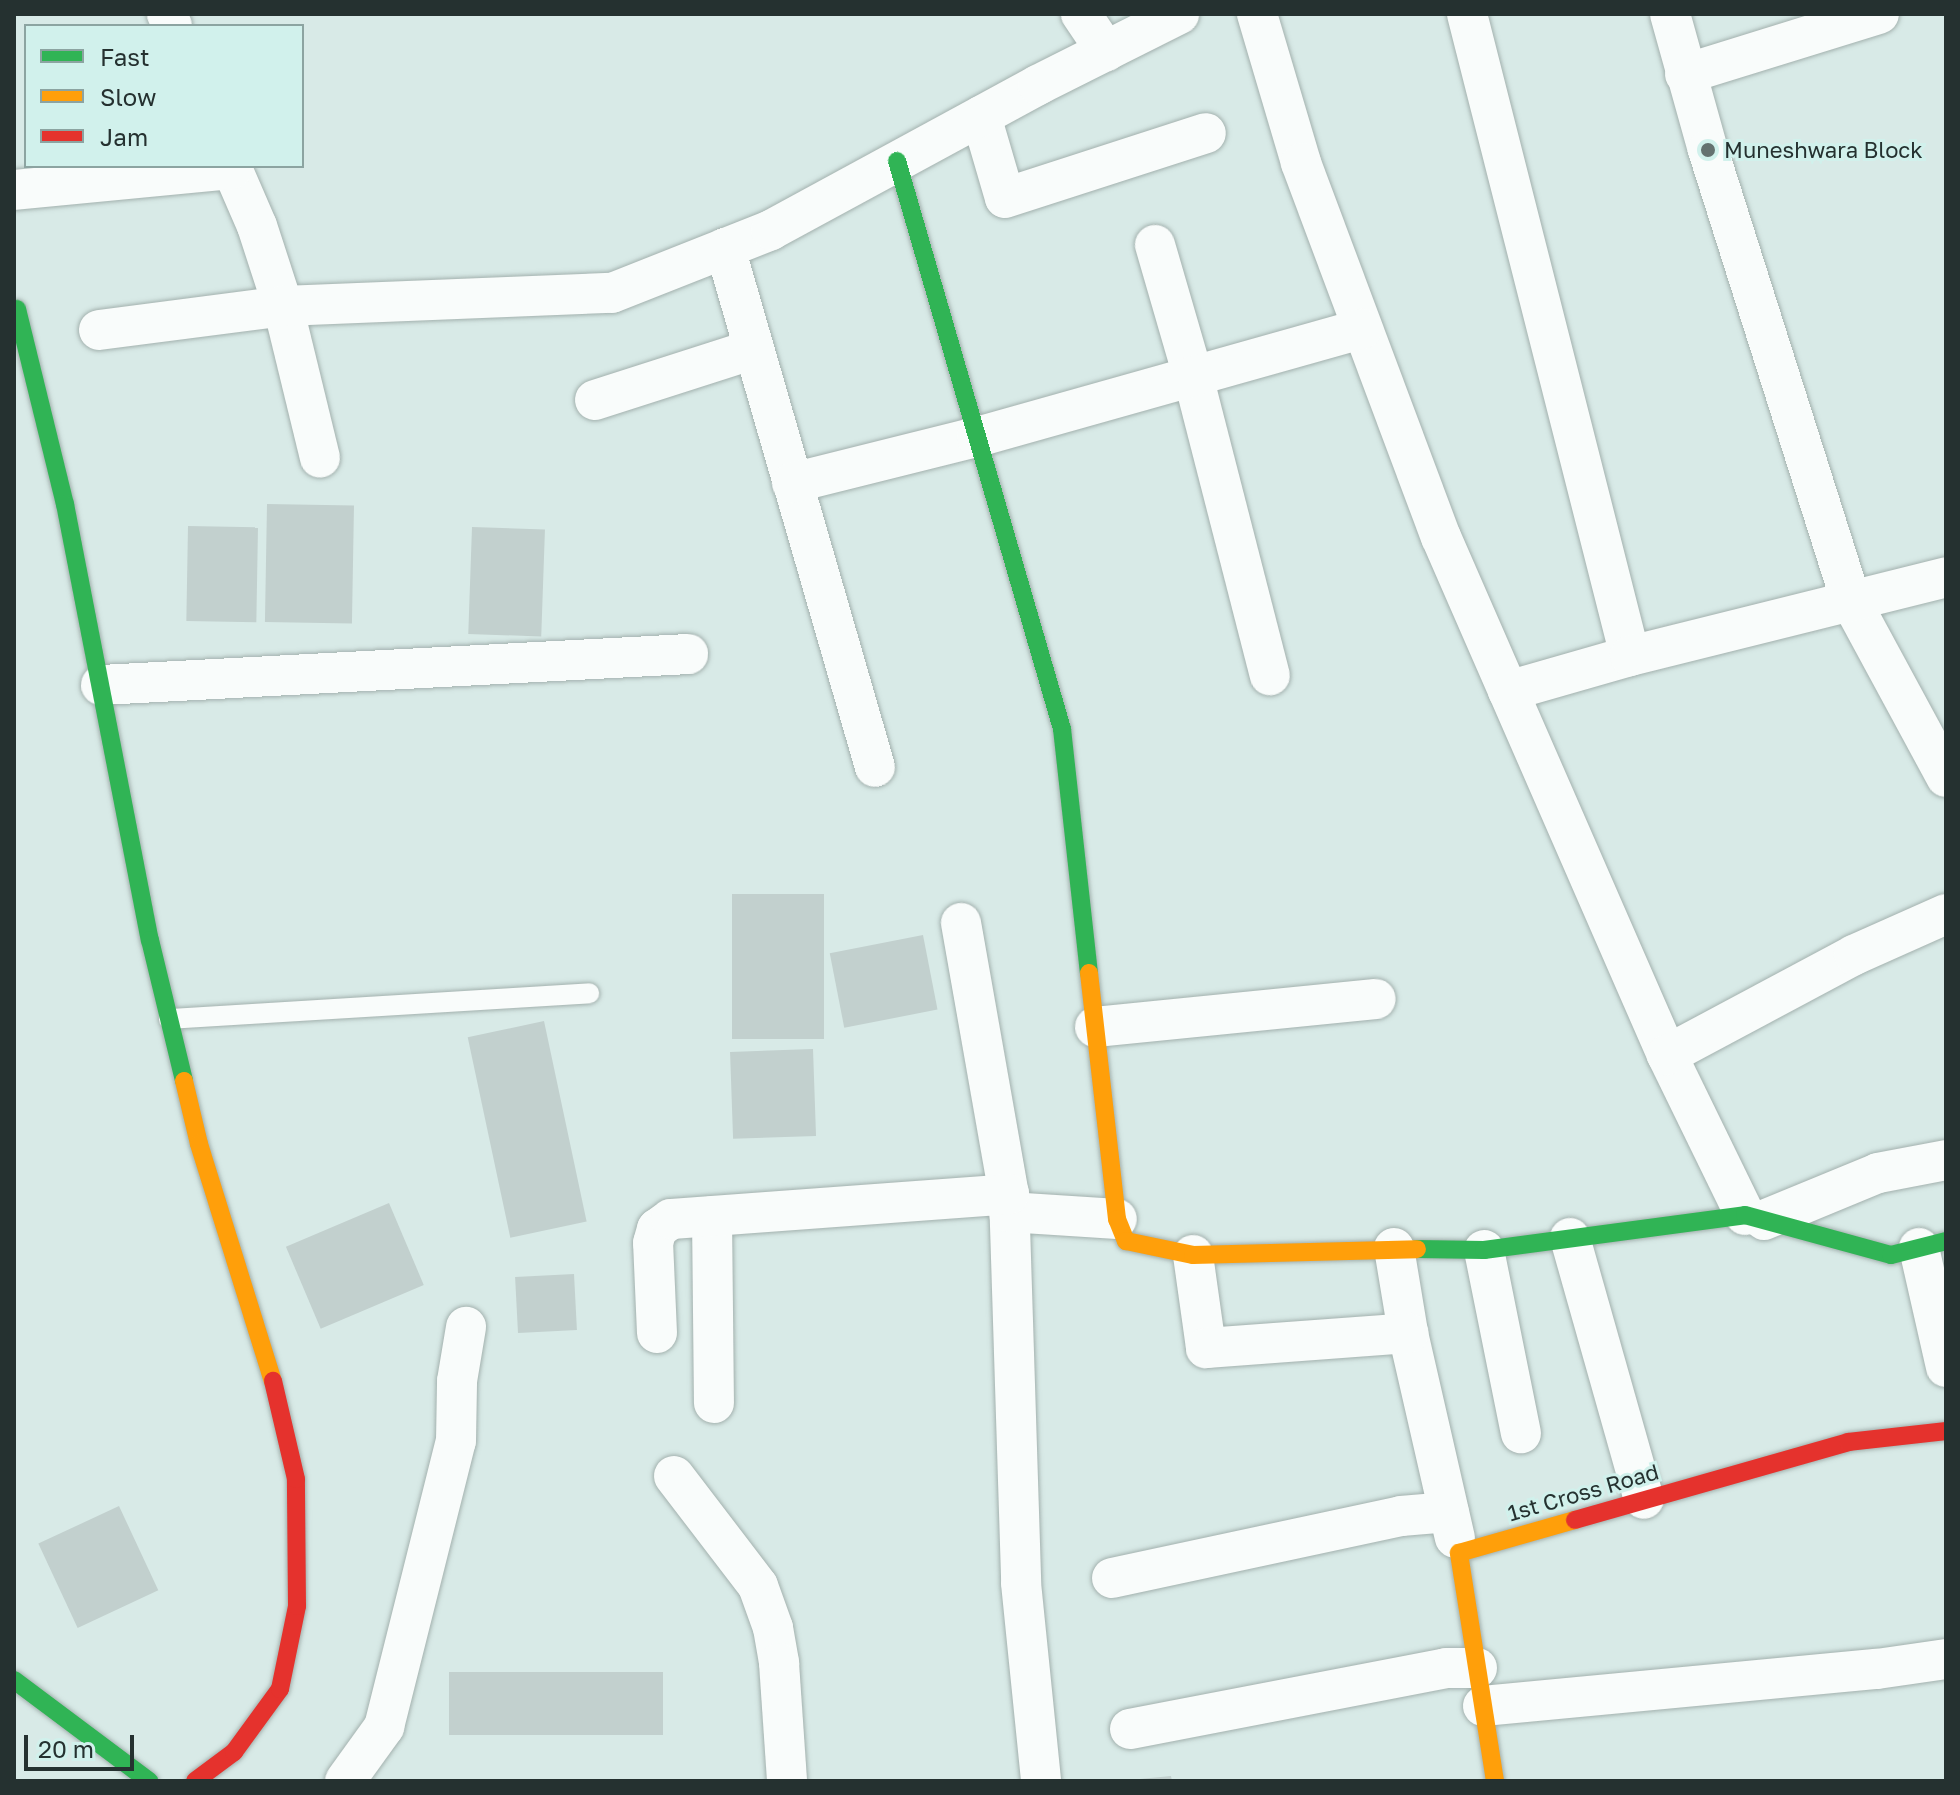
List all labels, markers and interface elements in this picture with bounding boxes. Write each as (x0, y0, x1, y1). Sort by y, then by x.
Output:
legend (24, 24, 304, 168)
text: Fast (100, 42, 150, 71)
text: Slow (100, 82, 156, 111)
text: Jam (100, 122, 148, 151)
place label: Muneshwara Block (1724, 137, 1923, 163)
marker: Muneshwara Block (1699, 141, 1717, 159)
street label: 1st Cross Road (1504, 1458, 1662, 1526)
scale bar (28, 1719, 138, 1769)
text: 20 m (38, 1734, 94, 1763)

